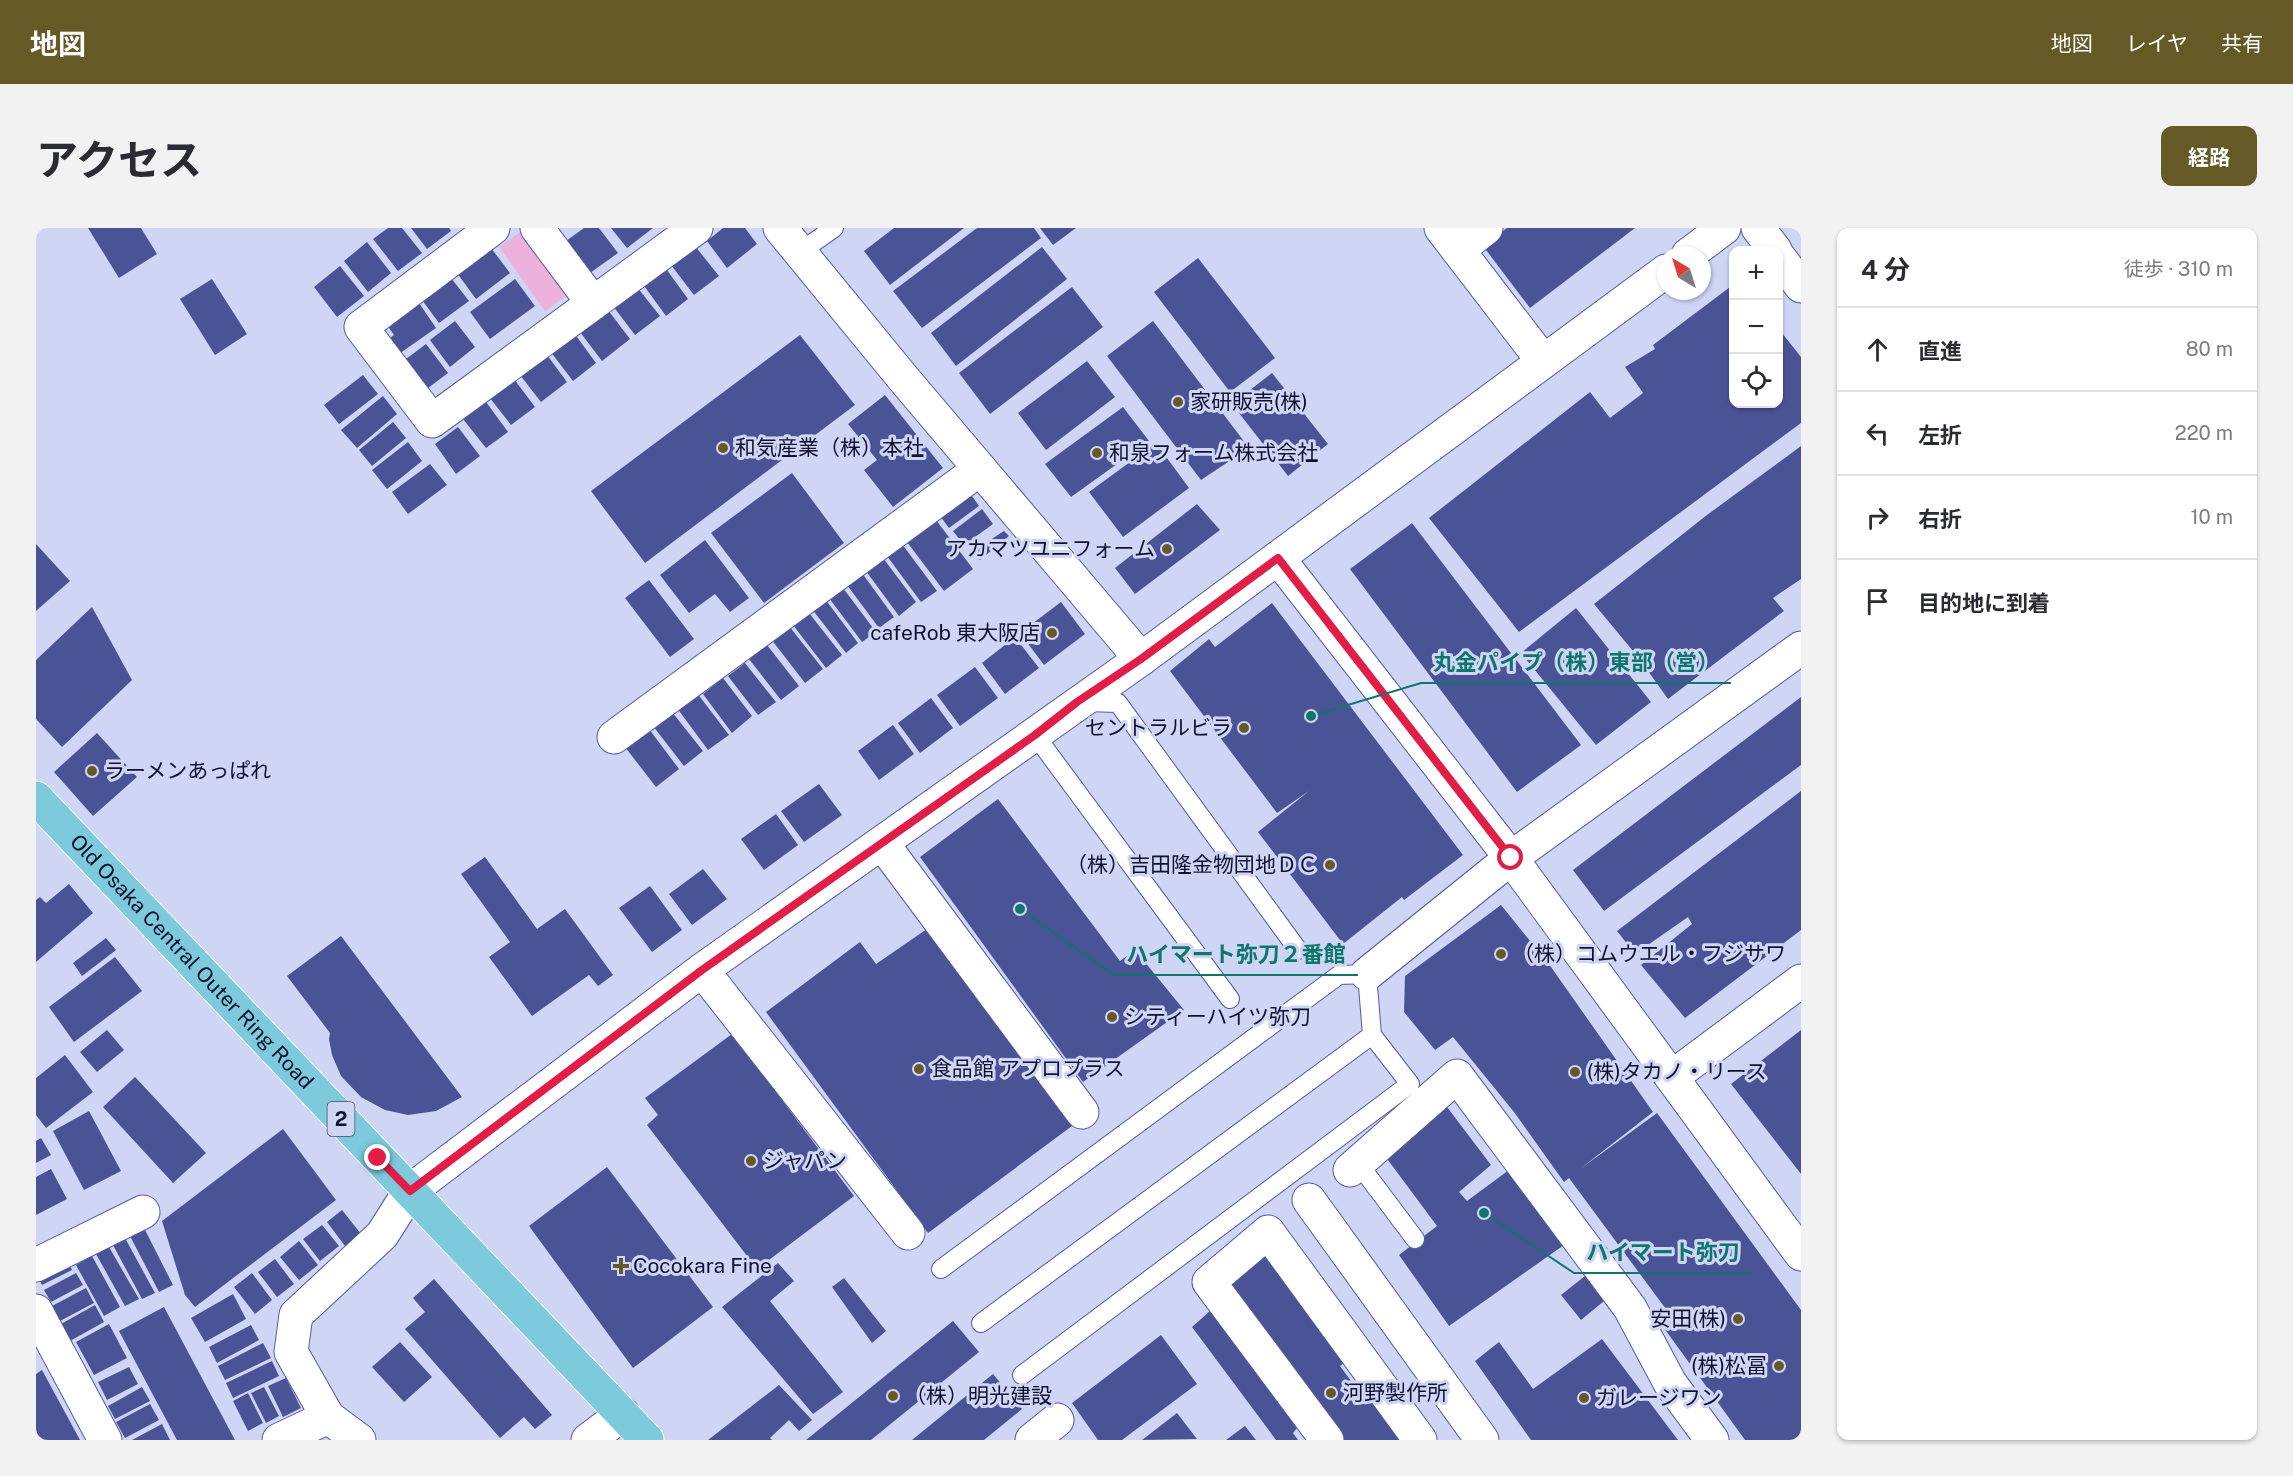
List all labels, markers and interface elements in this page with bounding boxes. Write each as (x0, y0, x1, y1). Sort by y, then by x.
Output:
text: 地図 (30, 27, 86, 60)
text: 地図 (2051, 31, 2093, 56)
text: レイヤ (2126, 31, 2188, 56)
text: 共有 (2221, 31, 2263, 56)
button: 経路 (2161, 126, 2257, 186)
text: アクセス (36, 135, 202, 184)
north arrow (1657, 246, 1711, 300)
map controls (1729, 246, 1783, 408)
button: + (1729, 246, 1783, 300)
text: 4 分 (1861, 254, 1910, 285)
text: 徒歩 · 310 m (2124, 257, 2233, 281)
button: − (1729, 300, 1783, 354)
icon: ahead (1861, 333, 1894, 366)
text: 80 m (2186, 337, 2233, 361)
text: 直進 (1918, 338, 1962, 364)
button: locate (1729, 354, 1783, 408)
place label: 家研販売(株) (1190, 389, 1308, 414)
marker: 家研販売(株) (1171, 395, 1185, 409)
icon: left (1861, 417, 1894, 450)
text: 220 m (2175, 421, 2233, 445)
text: 左折 (1918, 422, 1962, 448)
place label: 和気産業（株）本社 (735, 435, 924, 460)
place label: 和泉フォーム株式会社 (1109, 440, 1318, 465)
marker: 和気産業（株）本社 (716, 441, 730, 455)
marker: 和泉フォーム株式会社 (1090, 446, 1104, 460)
icon: right (1861, 501, 1894, 534)
text: 10 m (2190, 505, 2233, 529)
text: 右折 (1918, 506, 1962, 532)
place label: アカマツユニフォーム (946, 536, 1155, 561)
marker: アカマツユニフォーム (1160, 542, 1174, 556)
icon: arrive (1861, 585, 1894, 618)
text: 目的地に到着 (1918, 590, 2050, 616)
place label: cafeRob 東大阪店 (870, 620, 1040, 645)
marker: cafeRob 東大阪店 (1045, 626, 1059, 640)
callout: 丸金パイプ（株）東部（営） (1421, 643, 1731, 683)
text: 丸金パイプ（株）東部（営） (1433, 649, 1719, 675)
place label: セントラルビラ (1085, 715, 1232, 740)
marker: セントラルビラ (1237, 721, 1251, 735)
place label: ラーメンあっぱれ (104, 758, 271, 783)
marker: ラーメンあっぱれ (85, 764, 99, 778)
street label: Old Osaka Central Outer Ring Road (65, 829, 319, 1094)
route start (1497, 844, 1523, 870)
place label: （株）吉田隆金物団地ＤＣ (1066, 852, 1318, 877)
marker: （株）吉田隆金物団地ＤＣ (1323, 858, 1337, 872)
callout: ハイマート弥刀２番館 (1114, 935, 1358, 975)
text: ハイマート弥刀２番館 (1126, 941, 1346, 967)
place label: （株）コムウエル・フジサワ (1513, 941, 1786, 966)
marker: （株）コムウエル・フジサワ (1494, 947, 1508, 961)
place label: シティーハイツ弥刀 (1124, 1004, 1311, 1029)
marker: シティーハイツ弥刀 (1105, 1010, 1119, 1024)
place label: 食品館 アプロプラス (931, 1056, 1125, 1081)
place label: (株)タカノ・リース (1587, 1059, 1767, 1084)
marker: 食品館 アプロプラス (912, 1062, 926, 1076)
marker: (株)タカノ・リース (1568, 1065, 1582, 1079)
road number: 2 (328, 1102, 354, 1136)
route end (364, 1144, 390, 1170)
place label: ジャパン (763, 1148, 847, 1173)
marker: ジャパン (744, 1154, 758, 1168)
callout: ハイマート弥刀 (1574, 1233, 1752, 1273)
text: ハイマート弥刀 (1586, 1239, 1740, 1265)
place label: Cocokara Fine (633, 1253, 772, 1278)
marker: Cocokara Fine (614, 1259, 628, 1273)
place label: 安田(株) (1650, 1306, 1726, 1331)
marker: 安田(株) (1731, 1312, 1745, 1326)
place label: (株)松冨 (1691, 1353, 1767, 1378)
marker: (株)松冨 (1772, 1359, 1786, 1373)
place label: 河野製作所 (1343, 1380, 1448, 1405)
place label: （株）明光建設 (905, 1383, 1052, 1408)
place label: ガレージワン (1596, 1385, 1722, 1410)
marker: 河野製作所 (1324, 1386, 1338, 1400)
marker: （株）明光建設 (886, 1389, 900, 1403)
marker: ガレージワン (1577, 1391, 1591, 1405)

